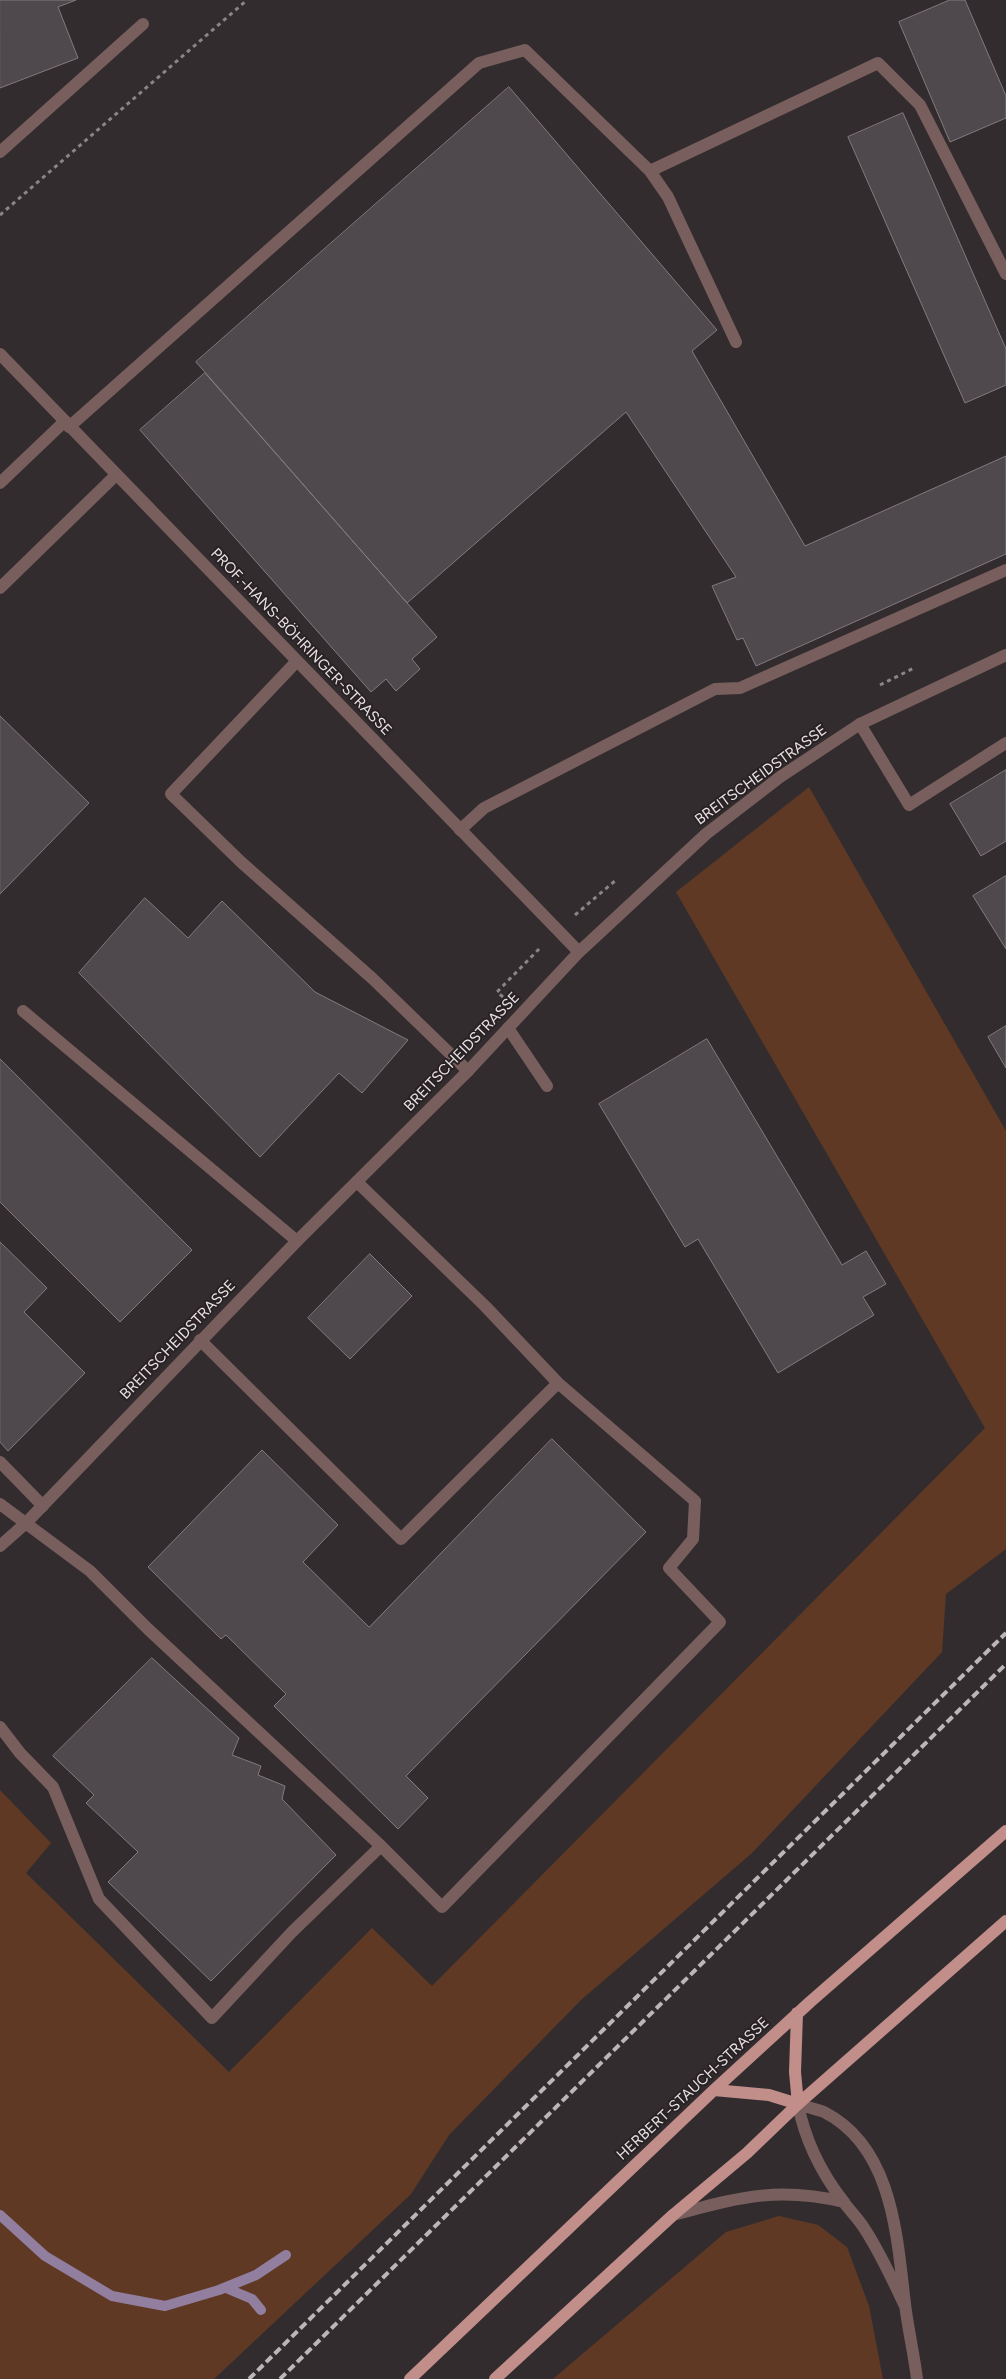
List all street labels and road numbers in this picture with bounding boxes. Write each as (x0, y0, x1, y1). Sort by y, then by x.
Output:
street label: PROF.-HANS-BÖHRINGER-STRASSE (207, 545, 395, 739)
street label: BREITSCHEIDSTRASSE (692, 721, 830, 829)
street label: BREITSCHEIDSTRASSE (400, 989, 524, 1115)
street label: BREITSCHEIDSTRASSE (116, 1277, 240, 1403)
street label: HERBERT-STAUCH-STRASSE (613, 2014, 773, 2164)

